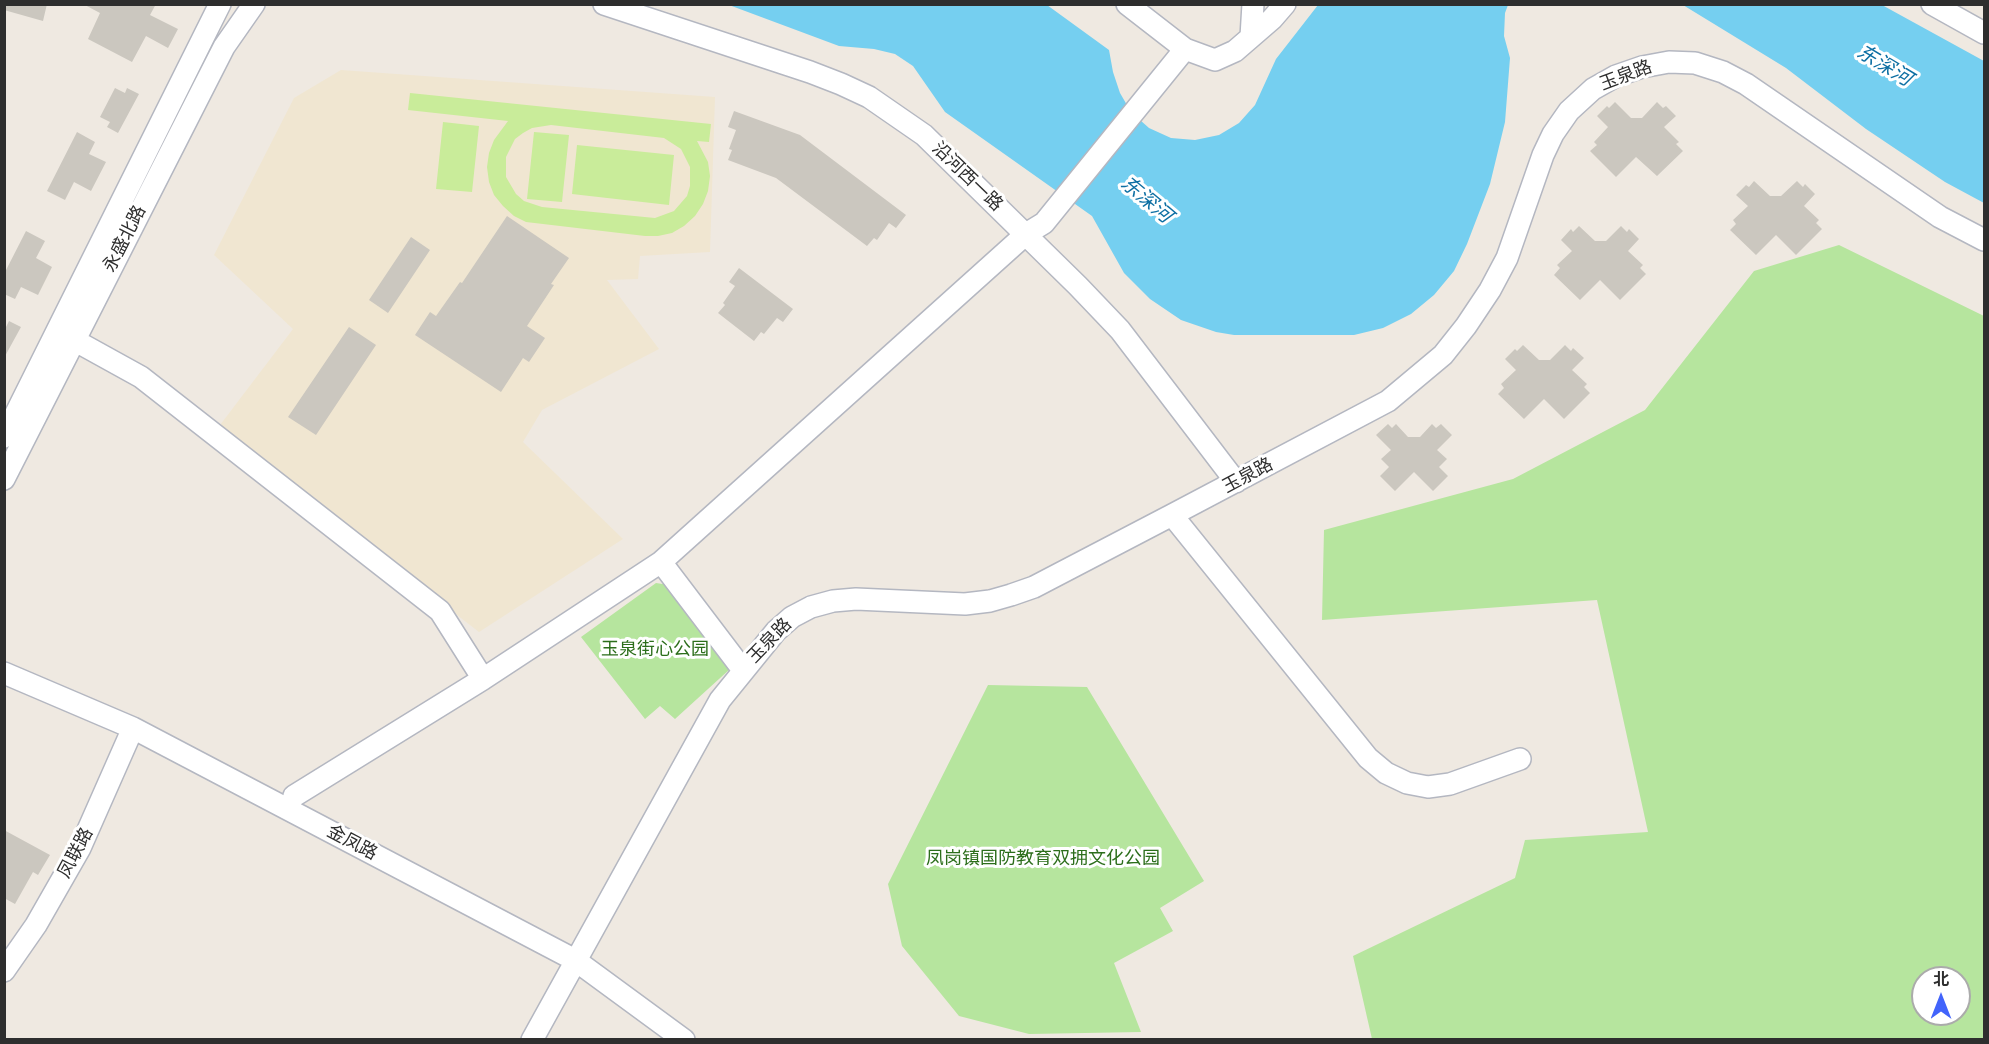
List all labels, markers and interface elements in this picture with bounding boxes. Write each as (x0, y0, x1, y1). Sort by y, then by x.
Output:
water label: 东深河 (1852, 40, 1916, 92)
street label: 玉泉路 (1597, 56, 1655, 96)
street label: 沿河西一路 (927, 138, 1007, 216)
water label: 东深河 (1115, 172, 1177, 228)
street label: 永盛北路 (99, 202, 151, 276)
street label: 玉泉路 (1219, 454, 1277, 498)
street label: 玉泉路 (743, 614, 797, 668)
park label: 玉泉街心公园 (601, 639, 709, 661)
street label: 金凤路 (323, 821, 381, 865)
street label: 凤联路 (54, 824, 98, 882)
park label: 凤岗镇国防教育双拥文化公园 (926, 848, 1160, 870)
north arrow (1911, 966, 1971, 1026)
text: 北 (1933, 971, 1949, 988)

